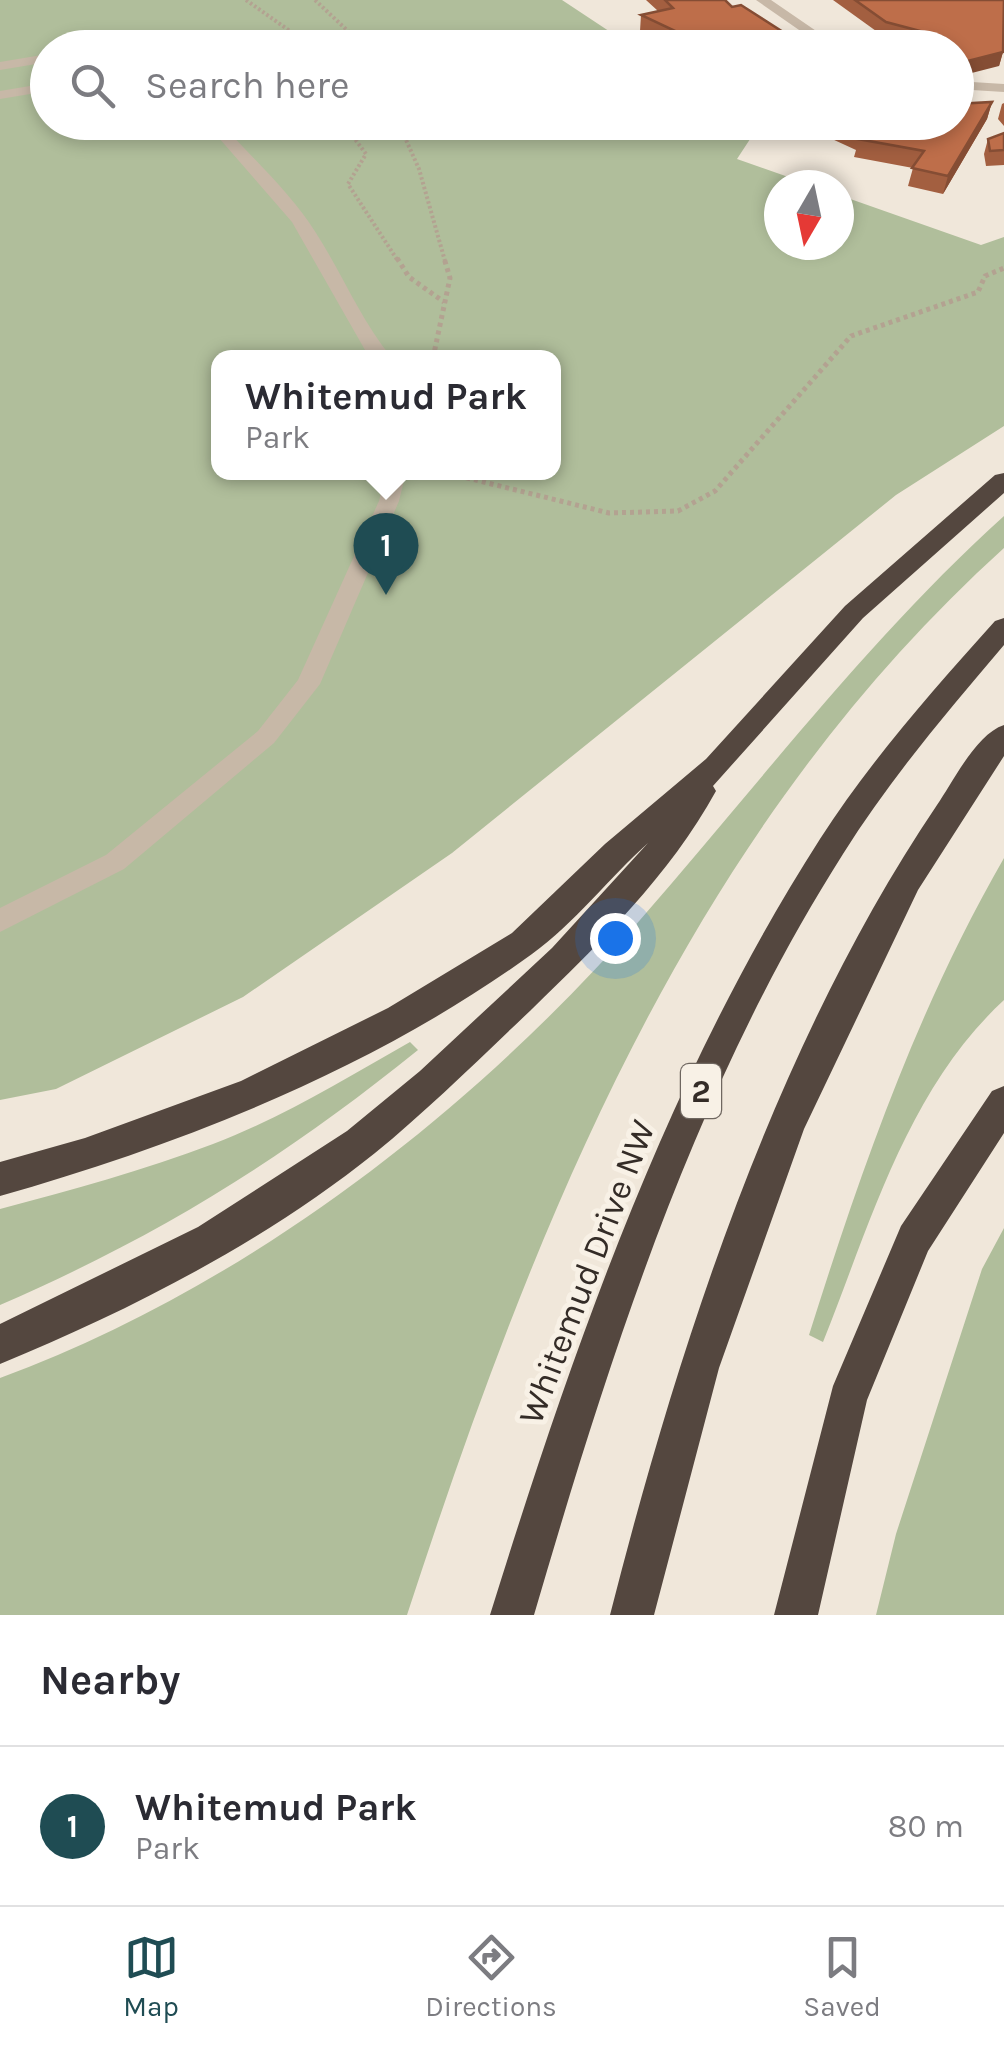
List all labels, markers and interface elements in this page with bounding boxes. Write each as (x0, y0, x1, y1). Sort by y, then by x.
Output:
search box (30, 30, 974, 140)
icon: search (65, 58, 120, 113)
text: Search here (145, 63, 349, 108)
north arrow (764, 170, 854, 260)
popup (211, 350, 561, 480)
text: Whitemud Park (245, 374, 527, 419)
text: Park (245, 419, 310, 456)
pin: 1 (354, 512, 418, 595)
your location (590, 913, 641, 964)
road number: 2 (681, 1064, 721, 1118)
street label: Whitemud Drive NW (510, 1114, 664, 1430)
text: Nearby (40, 1655, 180, 1705)
text: Whitemud Park (135, 1785, 417, 1830)
text: 1 (67, 1808, 78, 1845)
text: 80 m (888, 1808, 964, 1845)
text: Park (135, 1830, 200, 1867)
tab: Map (123, 1930, 179, 2023)
tab: Directions (425, 1930, 557, 2023)
tab: Saved (803, 1930, 881, 2023)

